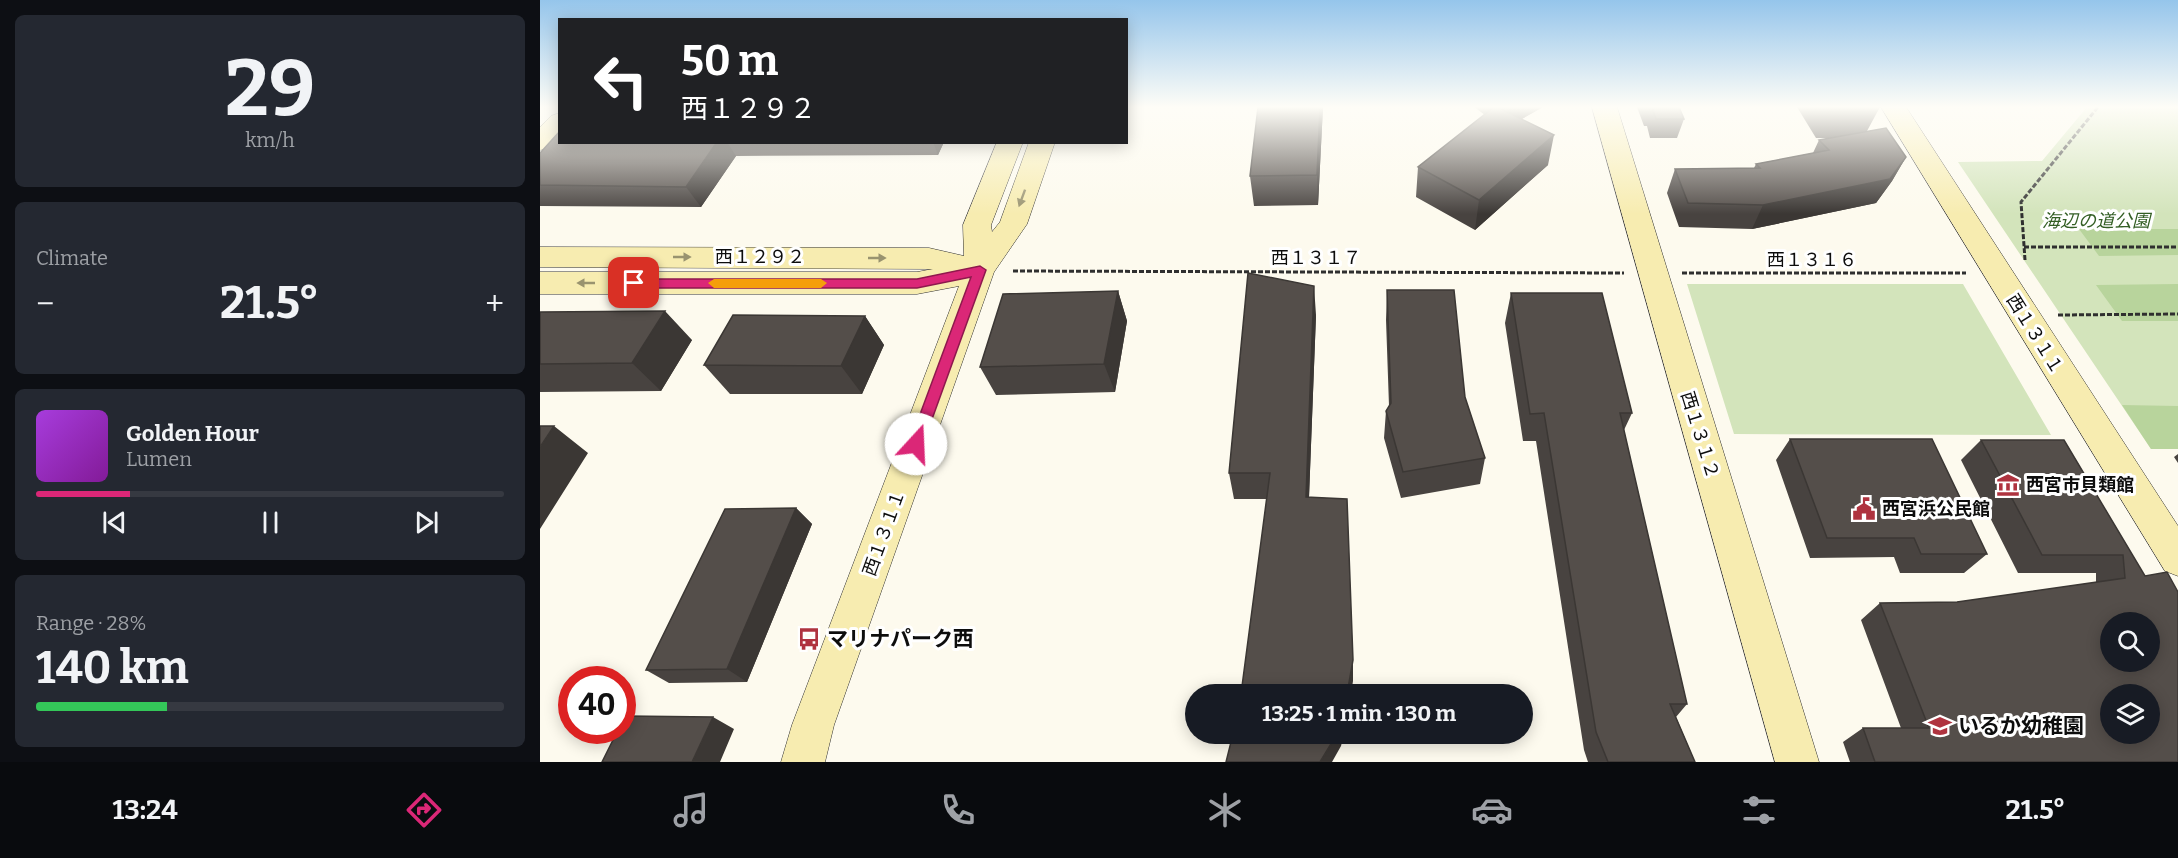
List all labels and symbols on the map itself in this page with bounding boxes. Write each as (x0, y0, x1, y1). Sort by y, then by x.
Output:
one-way arrow (1017, 189, 1027, 207)
park label: 海辺の道公園 (2042, 210, 2153, 232)
street label: 西１２９２ (715, 246, 805, 268)
street label: 西１３１７ (1271, 247, 1361, 269)
street label: 西１３１６ (1767, 249, 1857, 271)
one-way arrow (673, 252, 692, 262)
one-way arrow (868, 253, 887, 263)
pin (608, 257, 659, 308)
one-way arrow (577, 278, 596, 288)
street label: 西１３１１ (2002, 290, 2068, 378)
street label: 西１３１２ (1676, 389, 1724, 481)
position arrow (884, 412, 948, 476)
museum icon: 西宮市貝類館 (1995, 472, 2021, 498)
place label: 西宮市貝類館 (2026, 474, 2134, 496)
street label: 西１３１１ (858, 487, 910, 579)
public building icon: 西宮浜公民館 (1851, 496, 1877, 522)
place label: 西宮浜公民館 (1882, 498, 1990, 520)
bus stop icon: マリナパーク西 (796, 626, 822, 652)
place label: マリナパーク西 (827, 626, 974, 652)
speed limit sign: 40 (558, 666, 636, 744)
school or university icon: いるか幼稚園 (1927, 713, 1953, 739)
place label: いるか幼稚園 (1958, 713, 2084, 739)

